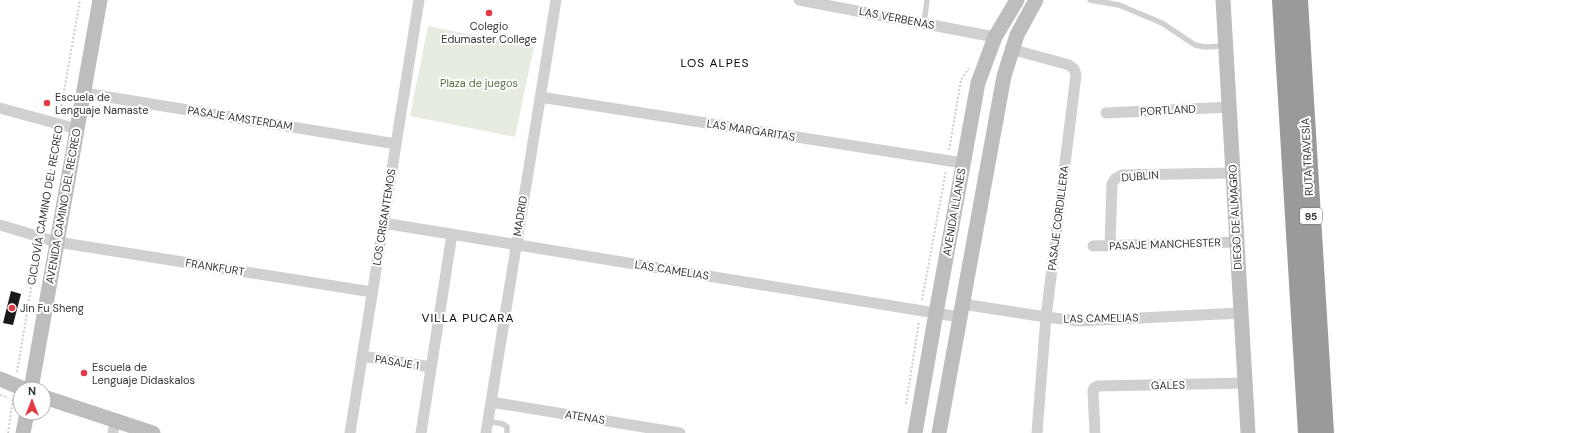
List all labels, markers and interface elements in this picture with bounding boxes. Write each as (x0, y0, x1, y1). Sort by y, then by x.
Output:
street label: LAS VERBENAS (858, 4, 936, 32)
marker: Colegio Edumaster College (484, 8, 494, 18)
place label: Colegio Edumaster College (441, 19, 537, 46)
district label: LOS ALPES (681, 55, 749, 71)
park label: Plaza de juegos (440, 76, 518, 90)
place label: Escuela de Lenguaje Namaste (55, 90, 148, 117)
marker: Escuela de Lenguaje Namaste (42, 98, 52, 108)
street label: PORTLAND (1140, 102, 1197, 118)
street label: PASAJE AMSTERDAM (186, 103, 294, 133)
street label: LAS MARGARITAS (706, 116, 796, 144)
street label: RUTA TRAVESÍA (1298, 118, 1316, 196)
street label: CICLOVÍA CAMINO DEL RECREO (24, 124, 66, 286)
street label: AVENIDA CAMINO DEL RECREO (42, 127, 84, 285)
street label: DIEGO DE ALMAGRO (1225, 164, 1245, 270)
street label: PASAJE CORDILLERA (1045, 165, 1071, 271)
street label: AVENIDA ILLANES (939, 167, 969, 257)
street label: DUBLIN (1121, 167, 1159, 185)
street label: LOS CRISANTEMOS (369, 168, 399, 266)
street label: MADRID (510, 194, 530, 237)
road number: 95 (1300, 208, 1322, 224)
street label: PASAJE MANCHESTER (1109, 235, 1221, 253)
street label: FRANKFURT (184, 255, 246, 279)
street label: LAS CAMELIAS (634, 257, 710, 283)
place label: Jin Fu Sheng (20, 301, 84, 315)
marker: Jin Fu Sheng (7, 303, 17, 313)
district label: VILLA PUCARA (422, 310, 514, 326)
street label: LAS CAMELIAS (1063, 310, 1139, 326)
street label: PASAJE 1 (374, 352, 420, 372)
place label: Escuela de Lenguaje Didaskalos (92, 360, 195, 387)
marker: Escuela de Lenguaje Didaskalos (79, 368, 89, 378)
street label: GALES (1151, 378, 1185, 392)
north arrow (12, 381, 52, 421)
text: N (28, 384, 36, 398)
street label: ATENAS (564, 407, 606, 427)

